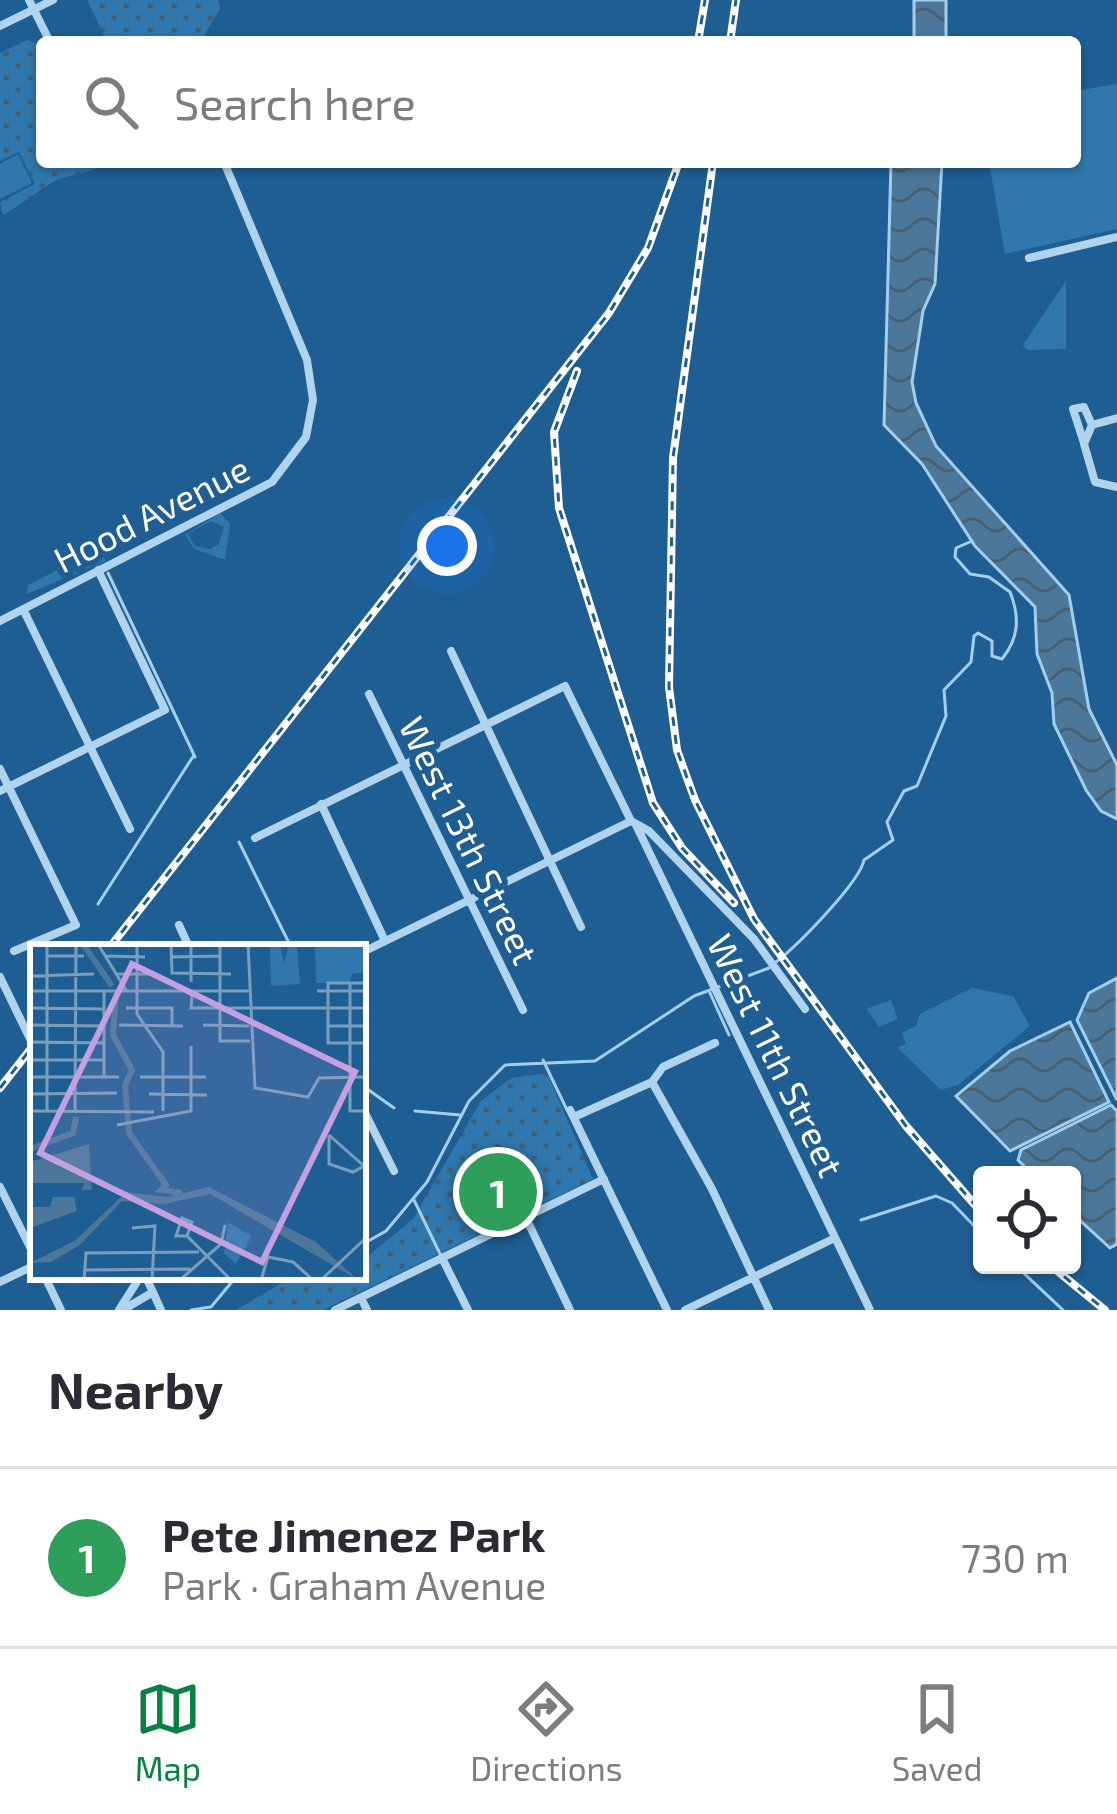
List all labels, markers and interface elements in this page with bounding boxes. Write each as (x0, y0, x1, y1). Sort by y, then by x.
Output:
search box (36, 36, 1081, 168)
icon: search (78, 69, 144, 135)
text: Search here (174, 75, 416, 129)
street label: Hood Avenue (46, 445, 256, 581)
your location (417, 516, 477, 576)
street label: West 13th Street (392, 709, 548, 971)
street label: West 11th Street (700, 927, 854, 1183)
inset map (30, 944, 366, 1280)
pin: 1 (459, 1147, 537, 1237)
map controls (973, 1166, 1081, 1274)
button: locate (973, 1166, 1081, 1274)
text: Nearby (48, 1358, 223, 1419)
text: Pete Jimenez Park (162, 1507, 545, 1561)
text: 1 (79, 1534, 95, 1581)
text: 730 m (961, 1534, 1069, 1581)
text: Park · Graham Avenue (162, 1561, 546, 1608)
tab: Map (135, 1676, 201, 1788)
tab: Directions (470, 1676, 622, 1788)
tab: Saved (892, 1676, 982, 1788)

